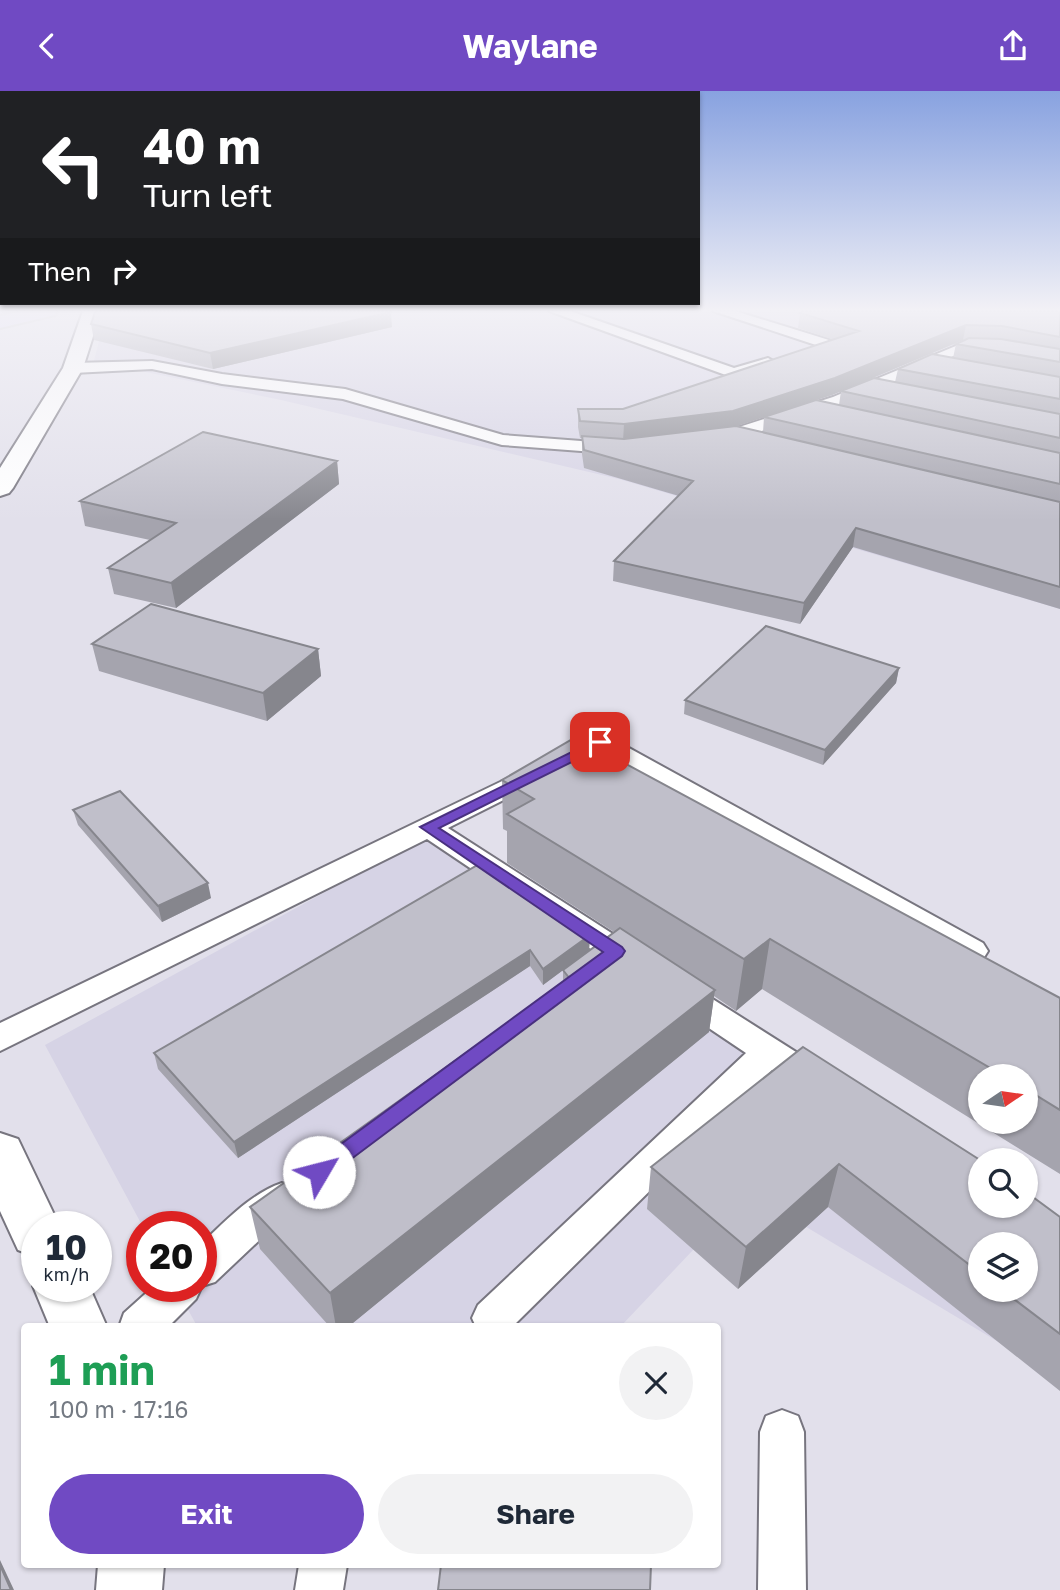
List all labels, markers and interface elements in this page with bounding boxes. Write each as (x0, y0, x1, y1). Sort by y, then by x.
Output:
icon: back (28, 27, 66, 65)
text: Waylane (462, 27, 598, 65)
icon: share (994, 27, 1032, 65)
text: 40 m (143, 116, 261, 175)
icon: left (28, 119, 119, 210)
text: Turn left (143, 176, 272, 214)
icon: right (105, 252, 143, 290)
text: Then (28, 256, 91, 287)
pin (570, 712, 630, 772)
icon: arrive (581, 723, 619, 761)
north arrow (968, 1064, 1038, 1134)
map controls (968, 1064, 1038, 1302)
position arrow (282, 1135, 356, 1209)
button: search (968, 1148, 1038, 1218)
speed limit sign: 20 (126, 1211, 217, 1302)
text: 10 (46, 1226, 87, 1268)
button: layers (968, 1232, 1038, 1302)
text: km/h (44, 1263, 89, 1285)
text: 1 min (49, 1344, 155, 1394)
button: close (619, 1346, 693, 1420)
text: 100 m · 17:16 (49, 1395, 189, 1423)
button: Exit (49, 1474, 364, 1554)
button: Share (378, 1474, 693, 1554)

